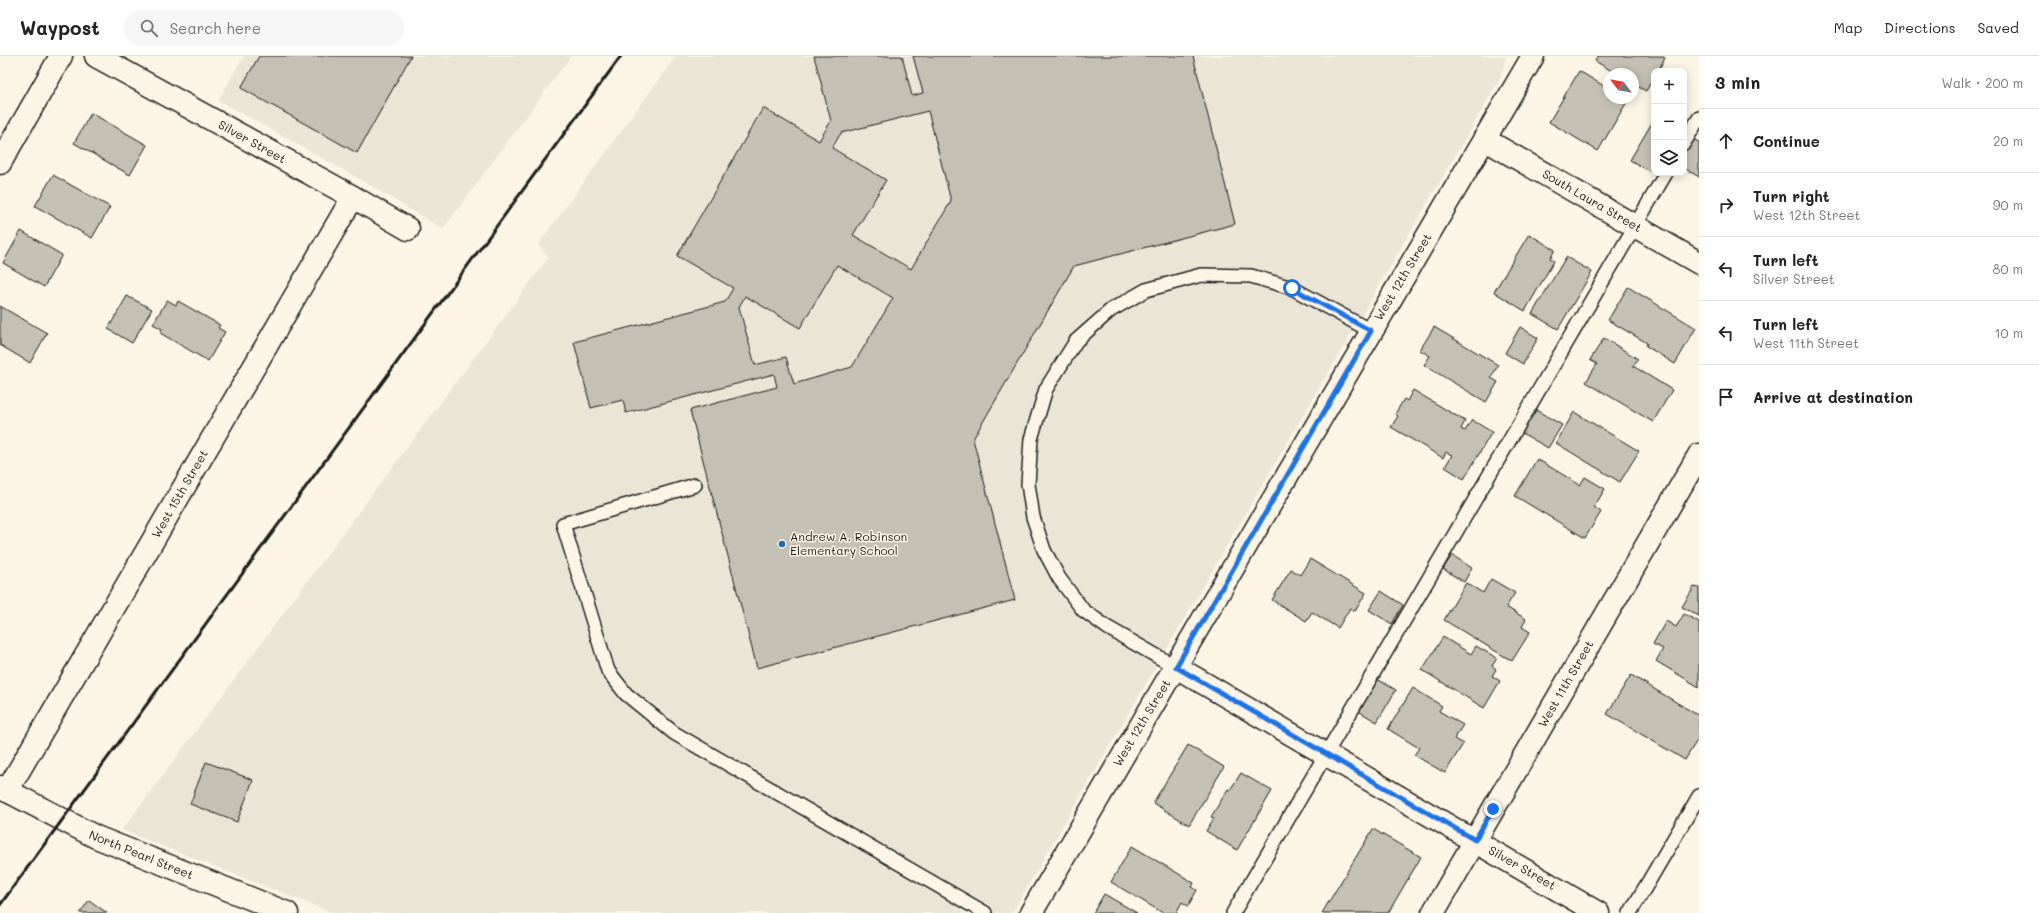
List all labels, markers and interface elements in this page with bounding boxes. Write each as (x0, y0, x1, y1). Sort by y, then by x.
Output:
search box (124, 10, 404, 46)
text: Waypost (20, 15, 100, 40)
icon: search (138, 17, 160, 39)
text: Search here (170, 18, 261, 38)
text: Map (1834, 18, 1862, 37)
text: Directions (1884, 18, 1955, 37)
text: Saved (1977, 18, 2019, 37)
north arrow (1603, 68, 1639, 104)
map controls (1651, 68, 1687, 176)
button: + (1651, 68, 1687, 104)
text: 3 min (1715, 71, 1760, 93)
text: Walk · 200 m (1942, 74, 2023, 91)
button: − (1651, 104, 1687, 140)
street label: Silver Street (216, 116, 289, 166)
icon: ahead (1715, 130, 1737, 152)
text: Continue (1753, 131, 1820, 151)
text: 20 m (1993, 132, 2023, 149)
button: layers (1651, 140, 1687, 176)
street label: South Laura Street (1540, 165, 1645, 235)
text: Turn right (1753, 186, 1830, 206)
icon: right (1715, 194, 1737, 216)
text: 90 m (1993, 196, 2023, 213)
text: West 12th Street (1753, 206, 1860, 223)
street label: West 12th Street (1370, 230, 1435, 323)
text: Turn left (1753, 250, 1818, 270)
icon: left (1715, 258, 1737, 280)
text: 80 m (1993, 260, 2023, 277)
text: Silver Street (1753, 270, 1835, 287)
route start (1283, 279, 1301, 297)
text: Turn left (1753, 314, 1818, 334)
icon: left (1715, 322, 1737, 344)
text: 10 m (1995, 324, 2023, 341)
text: West 11th Street (1753, 334, 1859, 351)
icon: arrive (1715, 386, 1737, 408)
text: Arrive at destination (1753, 387, 1913, 407)
street label: West 15th Street (147, 446, 211, 541)
place label: Andrew A. Robinson Elementary School (790, 528, 907, 558)
marker: Andrew A. Robinson Elementary School (777, 539, 787, 549)
street label: West 11th Street (1534, 637, 1596, 730)
street label: West 12th Street (1109, 676, 1174, 769)
route end (1484, 800, 1502, 818)
street label: North Pearl Street (87, 826, 196, 882)
street label: Silver Street (1486, 841, 1559, 893)

